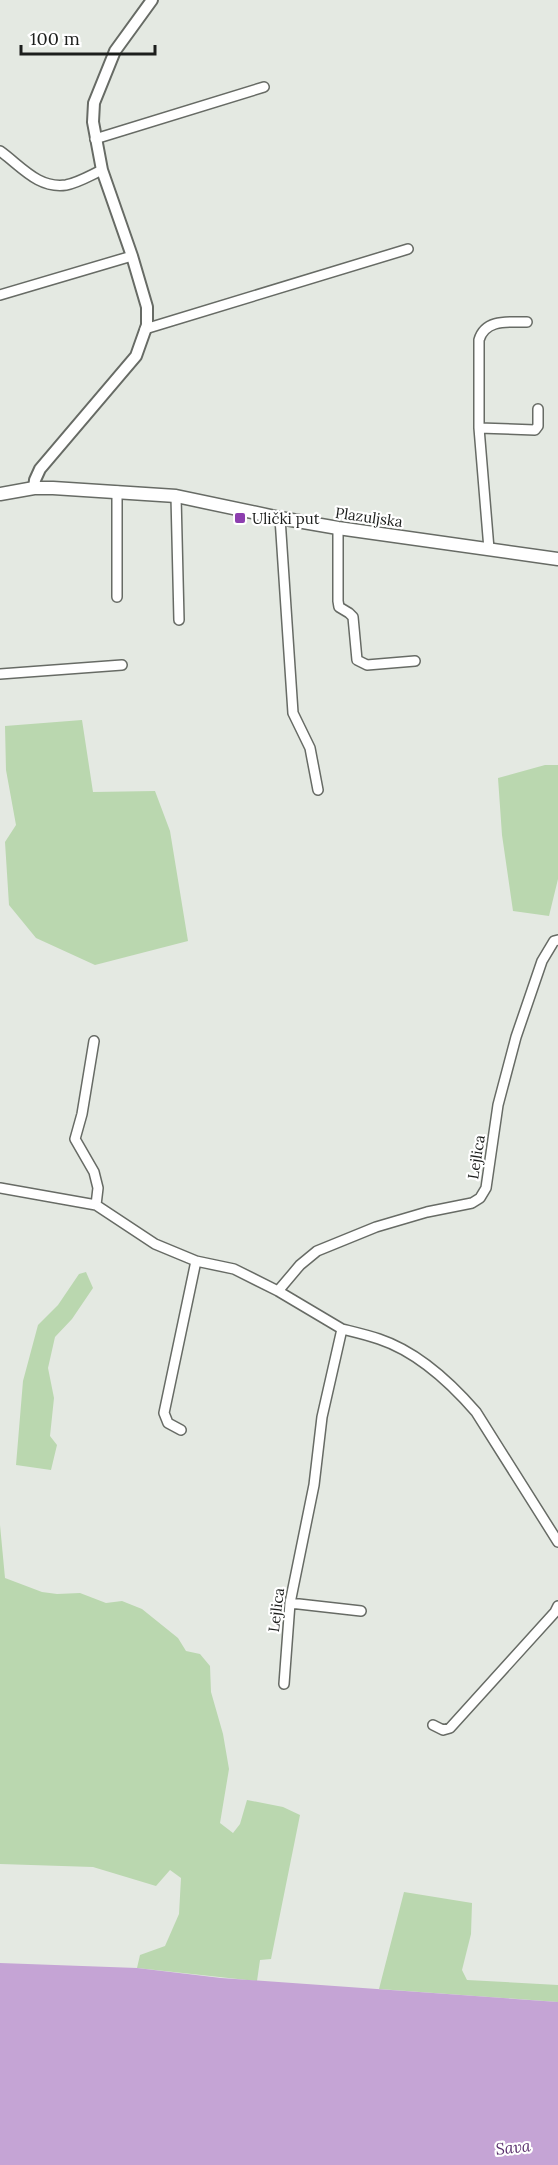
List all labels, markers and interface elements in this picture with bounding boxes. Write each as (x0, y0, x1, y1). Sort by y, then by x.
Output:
scale bar (21, 18, 154, 56)
text: 100 m (30, 27, 80, 50)
street label: Plazuljska (334, 503, 404, 531)
place label: Ulički put (252, 509, 320, 528)
marker: Ulički put (233, 511, 247, 525)
street label: Lejlica (463, 1133, 489, 1181)
street label: Lejlica (264, 1586, 288, 1633)
water label: Sava (495, 2135, 532, 2159)

